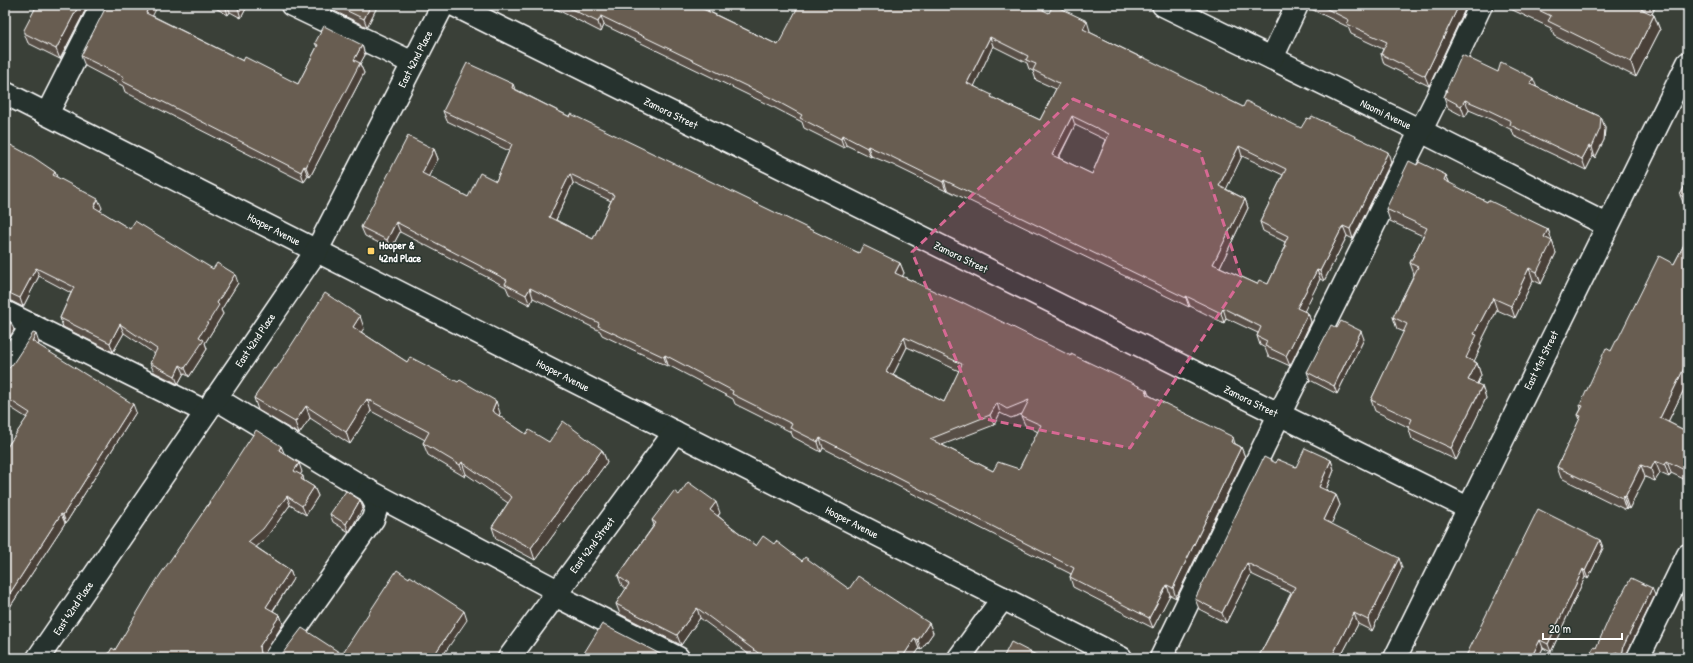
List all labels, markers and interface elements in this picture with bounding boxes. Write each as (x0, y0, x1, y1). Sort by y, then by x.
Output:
street label: East 42nd Place (395, 28, 436, 90)
street label: Zamora Street (642, 94, 701, 132)
street label: Naomi Avenue (1358, 96, 1414, 133)
street label: Hooper Avenue (245, 210, 303, 249)
place label: Hooper & 42nd Place (379, 238, 422, 265)
street label: Zamora Street (932, 238, 991, 276)
marker: Hooper & 42nd Place (366, 246, 376, 256)
street label: East 42nd Place (232, 310, 278, 370)
street label: East 41st Street (1521, 328, 1561, 392)
street label: Hooper Avenue (534, 356, 592, 395)
street label: Zamora Street (1222, 382, 1281, 420)
street label: Hooper Avenue (823, 503, 881, 542)
street label: East 42nd Street (566, 514, 618, 576)
street label: East 42nd Place (50, 578, 96, 638)
scale bar (1543, 615, 1622, 641)
text: 20 m (1549, 620, 1571, 637)

